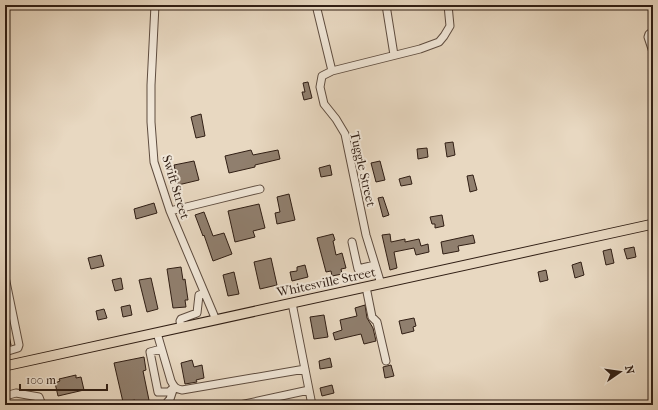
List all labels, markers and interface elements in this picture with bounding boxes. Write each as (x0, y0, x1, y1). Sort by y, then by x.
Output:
street label: Tuggle Street (347, 130, 379, 208)
street label: Swift Street (159, 153, 193, 221)
street label: Whitesville Street (274, 264, 377, 300)
north arrow (600, 352, 640, 392)
text: N (622, 364, 637, 376)
scale bar (20, 366, 107, 392)
text: 100 m (26, 373, 56, 387)

